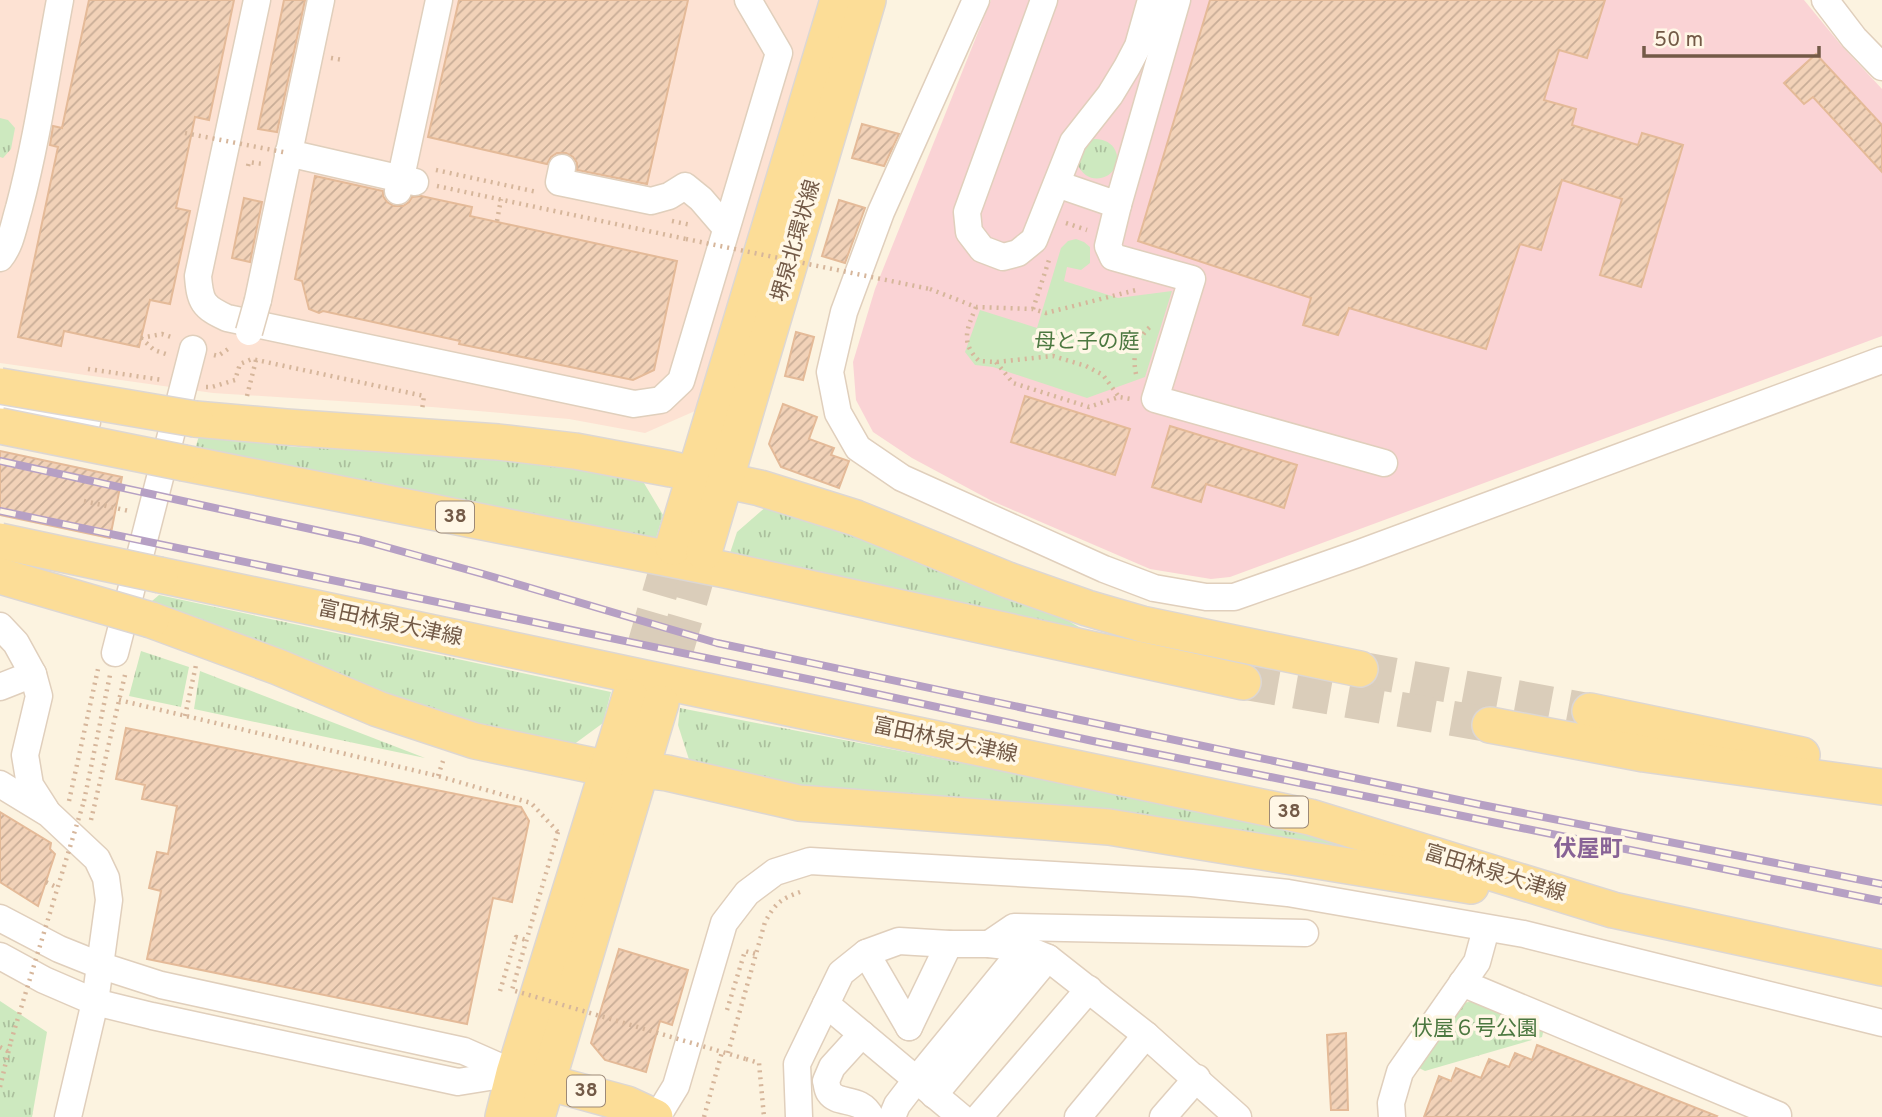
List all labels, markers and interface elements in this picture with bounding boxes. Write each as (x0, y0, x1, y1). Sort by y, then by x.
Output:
scale bar (1644, 14, 1819, 58)
text: 50 m (1654, 27, 1703, 54)
street label: 堺泉北環状線 (767, 177, 827, 305)
park label: 母と子の庭 (1035, 329, 1140, 356)
road number: 38 (436, 502, 474, 532)
street label: 富田林泉大津線 (315, 596, 465, 652)
street label: 富田林泉大津線 (870, 713, 1020, 769)
road number: 38 (1270, 796, 1308, 828)
district label: 伏屋町 (1554, 836, 1623, 865)
street label: 富田林泉大津線 (1421, 840, 1569, 908)
park label: 伏屋６号公園 (1412, 1016, 1538, 1043)
road number: 38 (567, 1076, 605, 1106)

